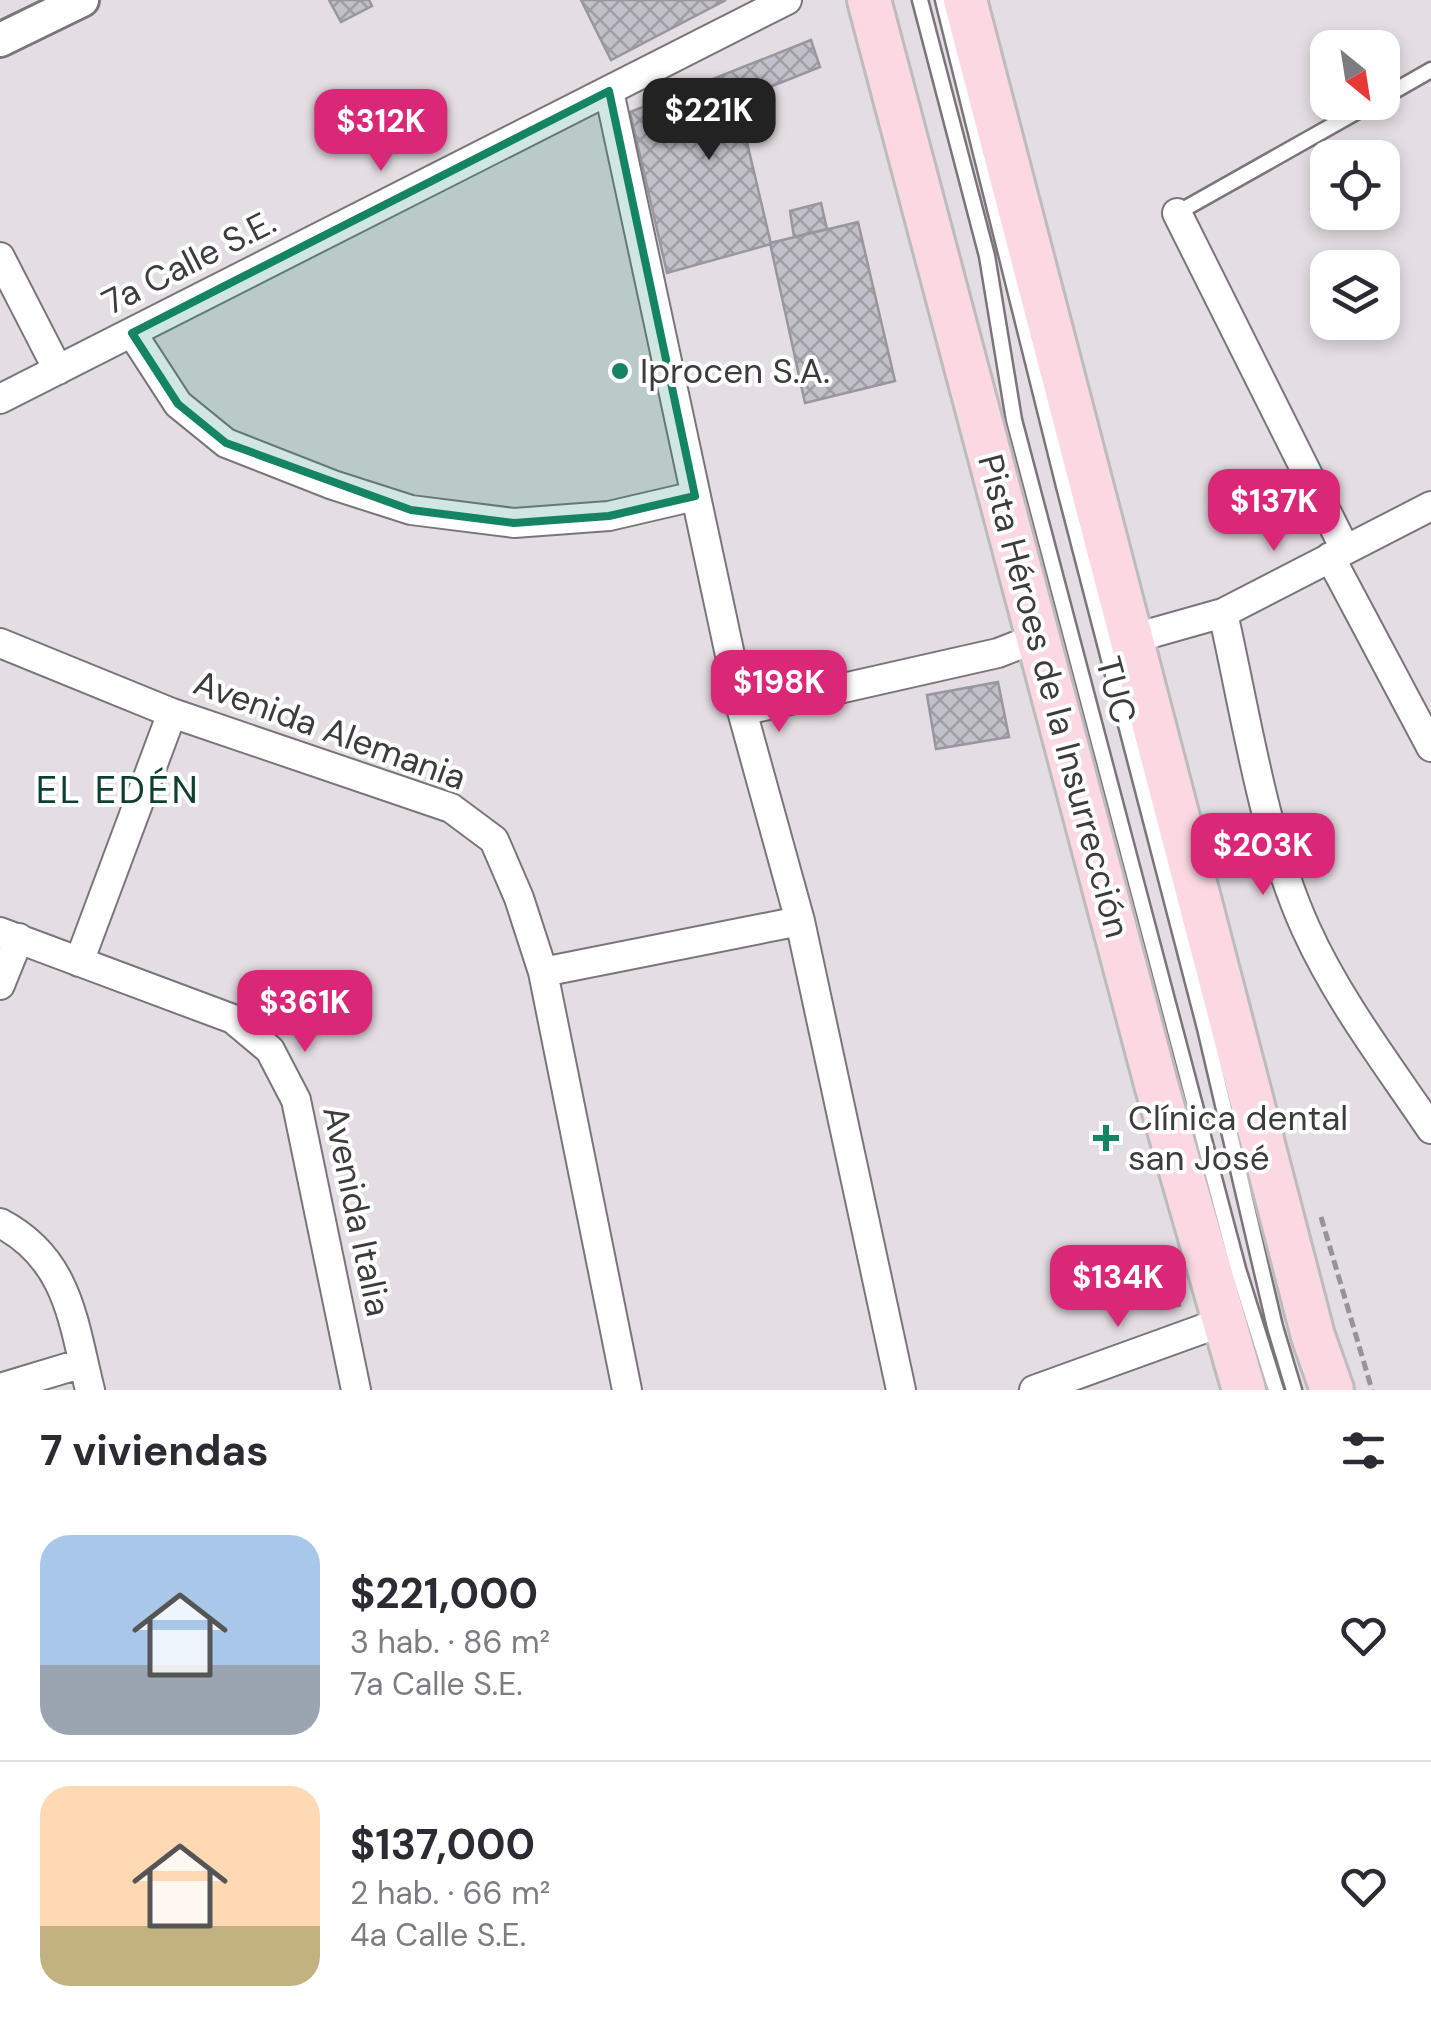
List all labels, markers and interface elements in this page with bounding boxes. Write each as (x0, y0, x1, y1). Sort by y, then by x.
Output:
north arrow (1310, 30, 1400, 120)
map controls (1310, 30, 1400, 340)
pin: $221K (639, 78, 779, 163)
pin: $312K (311, 89, 451, 174)
text: $221K (665, 89, 753, 131)
text: $312K (336, 100, 426, 142)
button: locate (1310, 140, 1400, 230)
street label: 7a Calle S.E. (94, 199, 284, 325)
button: layers (1310, 250, 1400, 340)
place label: Iprocen S.A. (640, 348, 830, 394)
marker: Iprocen S.A. (609, 360, 631, 382)
street label: Pista Héroes de la Insurrección (967, 449, 1141, 943)
pin: $137K (1204, 469, 1344, 554)
text: $137K (1230, 480, 1318, 522)
pin: $198K (709, 650, 849, 735)
street label: TUC (1085, 651, 1147, 729)
street label: Avenida Alemania (188, 659, 472, 801)
text: $198K (733, 661, 825, 703)
district label: EL EDÉN (36, 765, 200, 815)
pin: $203K (1193, 813, 1333, 898)
text: $203K (1213, 824, 1313, 866)
pin: $361K (235, 970, 375, 1055)
text: $361K (259, 981, 351, 1023)
place label: Clínica dental san José (1128, 1095, 1348, 1181)
street label: Avenida Italia (312, 1102, 402, 1320)
marker: Clínica dental san José (1093, 1125, 1119, 1151)
pin: $134K (1048, 1245, 1188, 1330)
text: $134K (1072, 1256, 1164, 1298)
text: 7 viviendas (40, 1423, 269, 1478)
icon: filters (1336, 1423, 1391, 1478)
text: $221,000 (350, 1566, 538, 1621)
icon: home (120, 1575, 240, 1695)
icon: heart (1336, 1608, 1391, 1663)
text: 3 hab. · 86 m² (350, 1621, 550, 1663)
text: 7a Calle S.E. (350, 1663, 523, 1705)
text: $137,000 (350, 1817, 535, 1872)
icon: home (120, 1826, 240, 1946)
icon: heart (1336, 1859, 1391, 1914)
text: 2 hab. · 66 m² (350, 1872, 550, 1914)
text: 4a Calle S.E. (350, 1914, 526, 1956)

